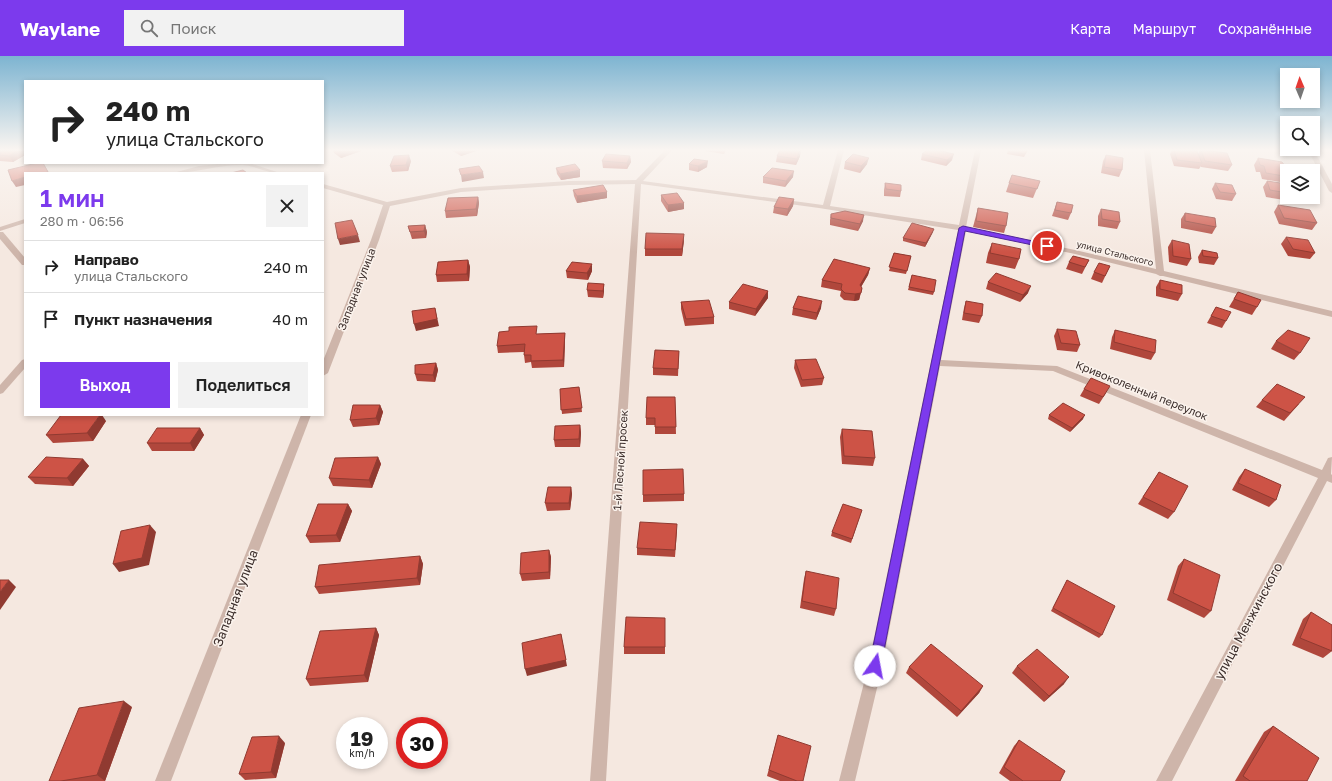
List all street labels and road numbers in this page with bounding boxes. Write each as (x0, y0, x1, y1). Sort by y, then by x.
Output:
street label: улица Стальского (1075, 238, 1155, 268)
street label: Западная улица (334, 246, 378, 332)
street label: Кривоколенный переулок (1074, 357, 1211, 423)
street label: 1-й Лесной просек (610, 409, 630, 511)
street label: Западная улица (209, 547, 261, 649)
street label: улица Менжинского (1210, 560, 1286, 682)

